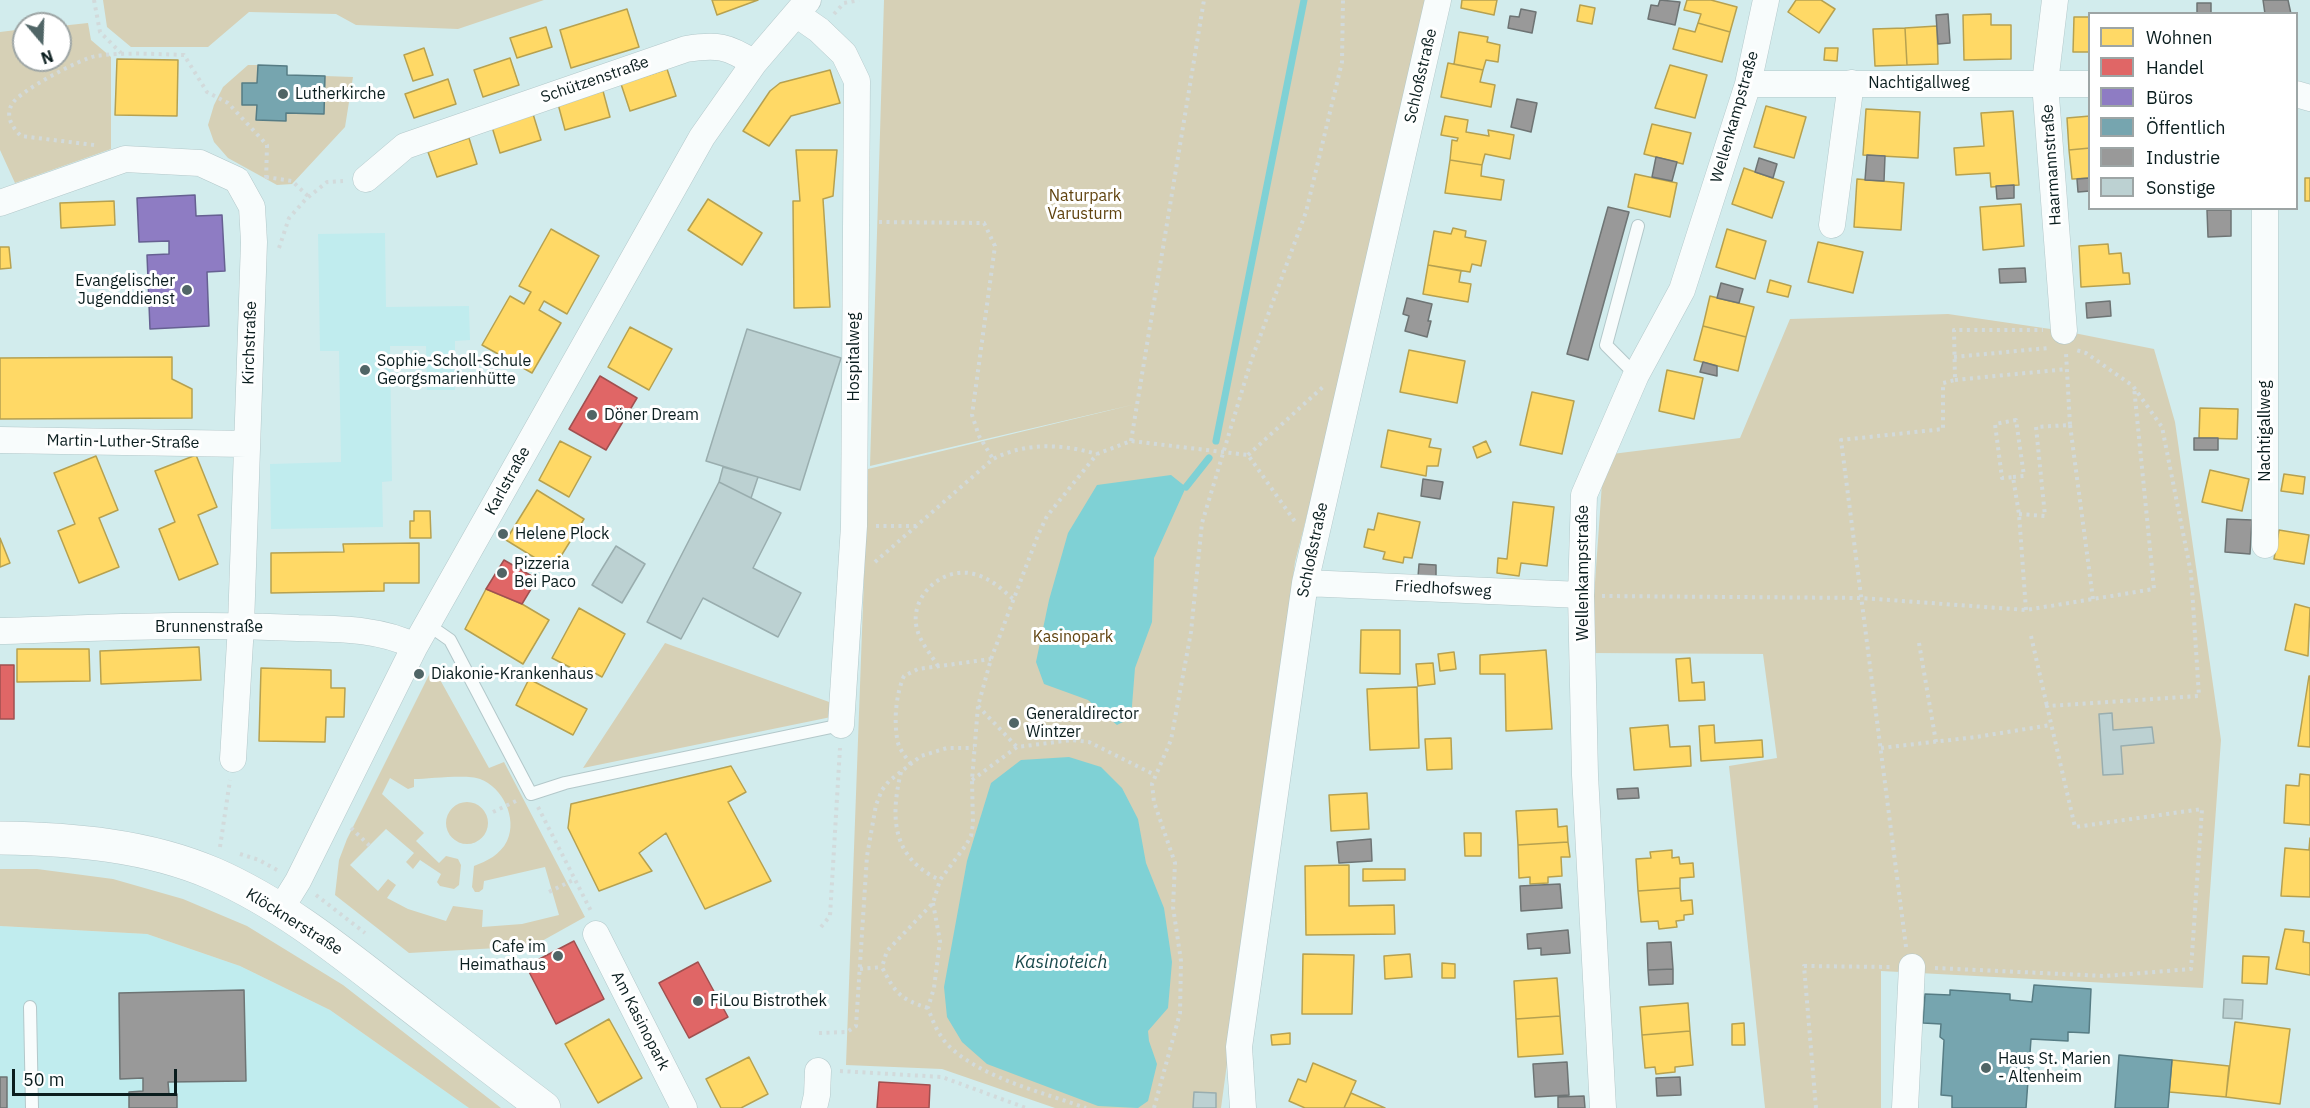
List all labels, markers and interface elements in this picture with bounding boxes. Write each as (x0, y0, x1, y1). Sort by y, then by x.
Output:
north arrow (12, 12, 72, 72)
legend (2088, 12, 2298, 210)
text: Wohnen (2146, 26, 2212, 49)
street label: Schloßstraße (1401, 27, 1441, 125)
text: N (38, 46, 56, 68)
street label: Wellenkampstraße (1707, 49, 1763, 185)
street label: Schützenstraße (538, 53, 652, 107)
text: Handel (2146, 56, 2204, 79)
street label: Nachtigallweg (1868, 73, 1970, 93)
place label: Lutherkirche (295, 84, 385, 104)
text: Büros (2146, 86, 2193, 109)
marker: Lutherkirche (276, 87, 290, 101)
street label: Haarmannstraße (2038, 104, 2066, 226)
text: Öffentlich (2146, 116, 2225, 139)
text: Industrie (2146, 146, 2220, 169)
text: Sonstige (2146, 176, 2216, 199)
park label: Naturpark Varusturm (1048, 186, 1122, 224)
place label: Evangelischer Jugenddienst (75, 271, 175, 309)
marker: Evangelischer Jugenddienst (180, 283, 194, 297)
street label: Kirchstraße (239, 301, 261, 385)
street label: Hospitalweg (844, 312, 864, 402)
place label: Sophie-Scholl-Schule Georgsmarienhütte (377, 351, 531, 389)
marker: Sophie-Scholl-Schule Georgsmarienhütte (358, 363, 372, 377)
street label: Nachtigallweg (2255, 380, 2275, 482)
place label: Döner Dream (604, 405, 699, 425)
marker: Döner Dream (585, 408, 599, 422)
street label: Martin-Luther-Straße (46, 431, 200, 453)
street label: Karlstraße (481, 443, 535, 519)
street label: Schloßstraße (1294, 501, 1332, 599)
street label: Wellenkampstraße (1573, 505, 1593, 641)
place label: Helene Plock (515, 524, 609, 544)
marker: Helene Plock (496, 527, 510, 541)
place label: Pizzeria Bei Paco (514, 554, 576, 592)
marker: Pizzeria Bei Paco (495, 566, 509, 580)
street label: Friedhofsweg (1394, 577, 1492, 601)
street label: Brunnenstraße (155, 617, 263, 637)
park label: Kasinopark (1033, 627, 1113, 647)
place label: Diakonie-Krankenhaus (431, 664, 594, 684)
marker: Diakonie-Krankenhaus (412, 667, 426, 681)
place label: Generaldirector Wintzer (1026, 704, 1139, 742)
marker: Generaldirector Wintzer (1007, 716, 1021, 730)
street label: Klöcknerstraße (242, 885, 346, 959)
place label: Cafe im Heimathaus (459, 937, 546, 975)
marker: Cafe im Heimathaus (551, 949, 565, 963)
water label: Kasinoteich (1015, 952, 1107, 974)
street label: Am Kasinopark (607, 968, 673, 1074)
place label: FiLou Bistrothek (710, 991, 827, 1011)
marker: FiLou Bistrothek (691, 994, 705, 1008)
place label: Haus St. Marien - Altenheim (1998, 1049, 2111, 1087)
scale bar (15, 1057, 180, 1095)
marker: Haus St. Marien - Altenheim (1979, 1061, 1993, 1075)
text: 50 m (23, 1068, 65, 1091)

